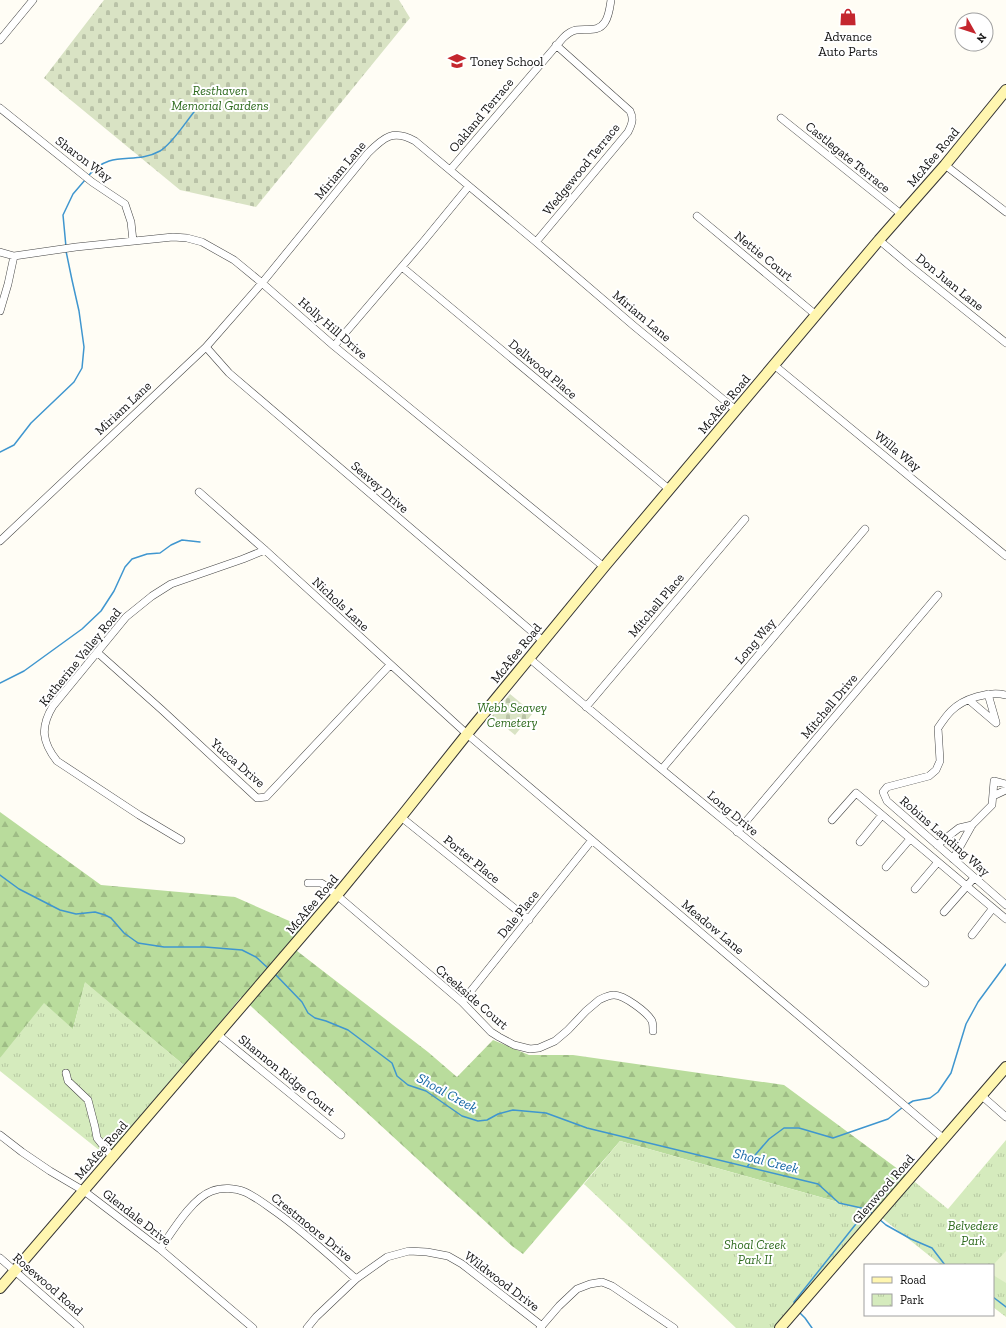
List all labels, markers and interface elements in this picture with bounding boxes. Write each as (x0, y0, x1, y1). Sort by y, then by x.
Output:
shop icon: Advance Auto Parts (838, 7, 858, 27)
north arrow (954, 12, 994, 52)
place label: Advance Auto Parts (818, 29, 878, 59)
text: N (973, 31, 989, 46)
school or university icon: Toney School (447, 51, 467, 71)
place label: Toney School (470, 54, 544, 69)
street label: Oakland Terrace (446, 75, 516, 155)
park label: Resthaven Memorial Gardens (171, 83, 269, 113)
street label: Castlegate Terrace (803, 118, 893, 196)
street label: Wedgewood Terrace (539, 120, 623, 218)
street label: McAfee Road (904, 124, 962, 190)
street label: Sharon Way (53, 133, 115, 185)
street label: Miriam Lane (311, 138, 369, 202)
street label: Nettie Court (732, 228, 796, 284)
street label: Don Juan Lane (913, 250, 987, 314)
street label: Miriam Lane (610, 287, 674, 345)
street label: Holly Hill Drive (296, 294, 370, 362)
street label: Dellwood Place (506, 336, 580, 402)
street label: McAfee Road (695, 371, 753, 437)
street label: Miriam Lane (92, 378, 154, 438)
street label: Willa Way (872, 428, 925, 475)
street label: Seavey Drive (348, 458, 412, 516)
street label: Mitchell Place (625, 570, 687, 640)
street label: Nichols Lane (310, 574, 372, 634)
street label: Katherine Valley Road (36, 605, 124, 709)
street label: Long Way (732, 615, 779, 667)
street label: McAfee Road (487, 620, 545, 686)
street label: Mitchell Drive (798, 671, 860, 741)
park label: Webb Seavey Cemetery (477, 700, 547, 730)
street label: Yucca Drive (207, 735, 268, 790)
street label: Long Drive (704, 787, 762, 839)
street label: Robins Landing Way (897, 793, 993, 879)
street label: Porter Place (441, 832, 503, 886)
street label: McAfee Road (283, 871, 341, 937)
street label: Dale Place (494, 887, 542, 941)
street label: Meadow Lane (679, 897, 747, 957)
street label: Creekside Court (433, 961, 511, 1033)
street label: Shannon Ridge Court (236, 1031, 339, 1119)
water label: Shoal Creek (414, 1069, 480, 1117)
street label: McAfee Road (72, 1118, 130, 1182)
water label: Shoal Creek (732, 1145, 800, 1177)
street label: Glenwood Road (849, 1151, 917, 1227)
street label: Glendale Drive (100, 1186, 174, 1248)
street label: Crestmoore Drive (268, 1190, 356, 1264)
park label: Belvedere Park (948, 1218, 999, 1248)
park label: Shoal Creek Park II (724, 1237, 786, 1267)
street label: Wildwood Drive (462, 1248, 542, 1314)
street label: Rosewood Road (10, 1250, 86, 1318)
legend (864, 1264, 994, 1316)
text: Road (900, 1273, 926, 1287)
text: Park (900, 1293, 925, 1307)

